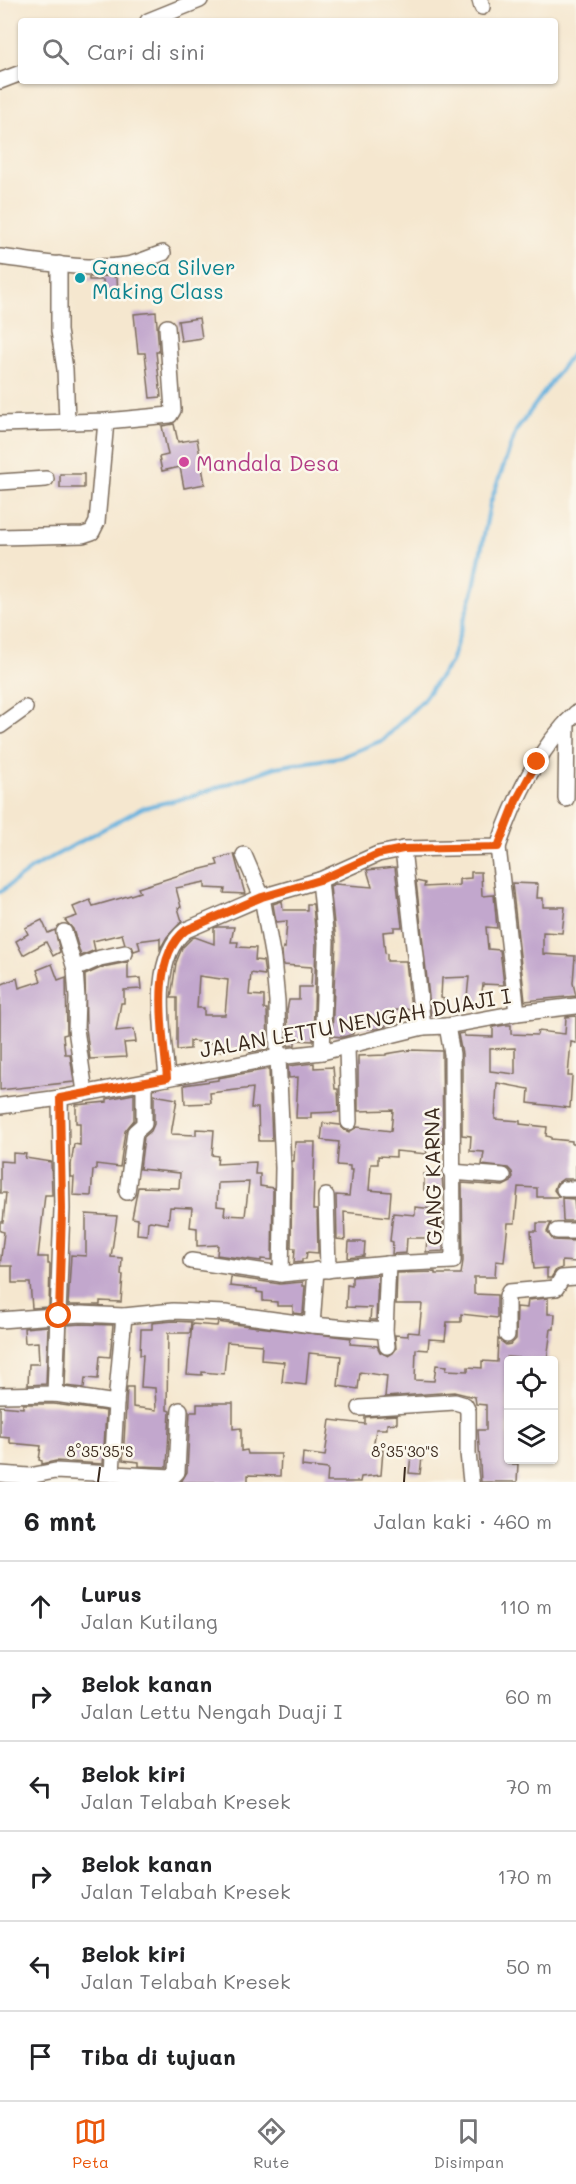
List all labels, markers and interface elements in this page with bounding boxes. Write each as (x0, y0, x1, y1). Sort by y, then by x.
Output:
search box (18, 18, 558, 84)
icon: search (39, 35, 72, 68)
text: Cari di sini (87, 37, 205, 66)
place label: Ganeca Silver Making Class (92, 253, 236, 304)
marker: Ganeca Silver Making Class (73, 271, 87, 285)
place label: Mandala Desa (196, 449, 340, 476)
marker: Mandala Desa (177, 455, 191, 469)
route end (523, 748, 549, 774)
street label: JALAN LETTU NENGAH DUAJI I (197, 981, 513, 1063)
street label: GANG KARNA (417, 1106, 447, 1246)
route start (45, 1302, 71, 1328)
map controls (504, 1356, 558, 1464)
button: locate (504, 1356, 558, 1410)
button: layers (504, 1410, 558, 1464)
text: 8°35'35"S (67, 1441, 133, 1461)
text: 8°35'30"S (371, 1441, 439, 1461)
text: 6 mnt (24, 1504, 96, 1538)
text: Jalan kaki · 460 m (374, 1508, 552, 1534)
text: Lurus (81, 1579, 142, 1608)
icon: ahead (24, 1590, 57, 1623)
text: 110 m (499, 1593, 552, 1619)
text: Jalan Kutilang (81, 1608, 218, 1634)
text: Belok kanan (81, 1669, 212, 1698)
icon: right (24, 1680, 57, 1713)
text: 60 m (505, 1683, 552, 1709)
text: Jalan Lettu Nengah Duaji I (81, 1698, 342, 1724)
text: Belok kiri (81, 1759, 186, 1788)
icon: left (24, 1770, 57, 1803)
text: 70 m (506, 1773, 552, 1799)
text: Jalan Telabah Kresek (81, 1788, 291, 1814)
text: Belok kanan (81, 1849, 212, 1878)
icon: right (24, 1860, 57, 1893)
text: 170 m (497, 1863, 552, 1889)
text: Jalan Telabah Kresek (81, 1878, 291, 1904)
text: Belok kiri (81, 1939, 186, 1968)
icon: left (24, 1950, 57, 1983)
text: 50 m (506, 1953, 552, 1979)
text: Jalan Telabah Kresek (81, 1968, 291, 1994)
icon: arrive (24, 2040, 57, 2073)
text: Tiba di tujuan (81, 2042, 236, 2071)
tab: Peta (72, 2115, 109, 2172)
tab: Rute (253, 2115, 289, 2172)
tab: Disimpan (434, 2115, 504, 2172)

